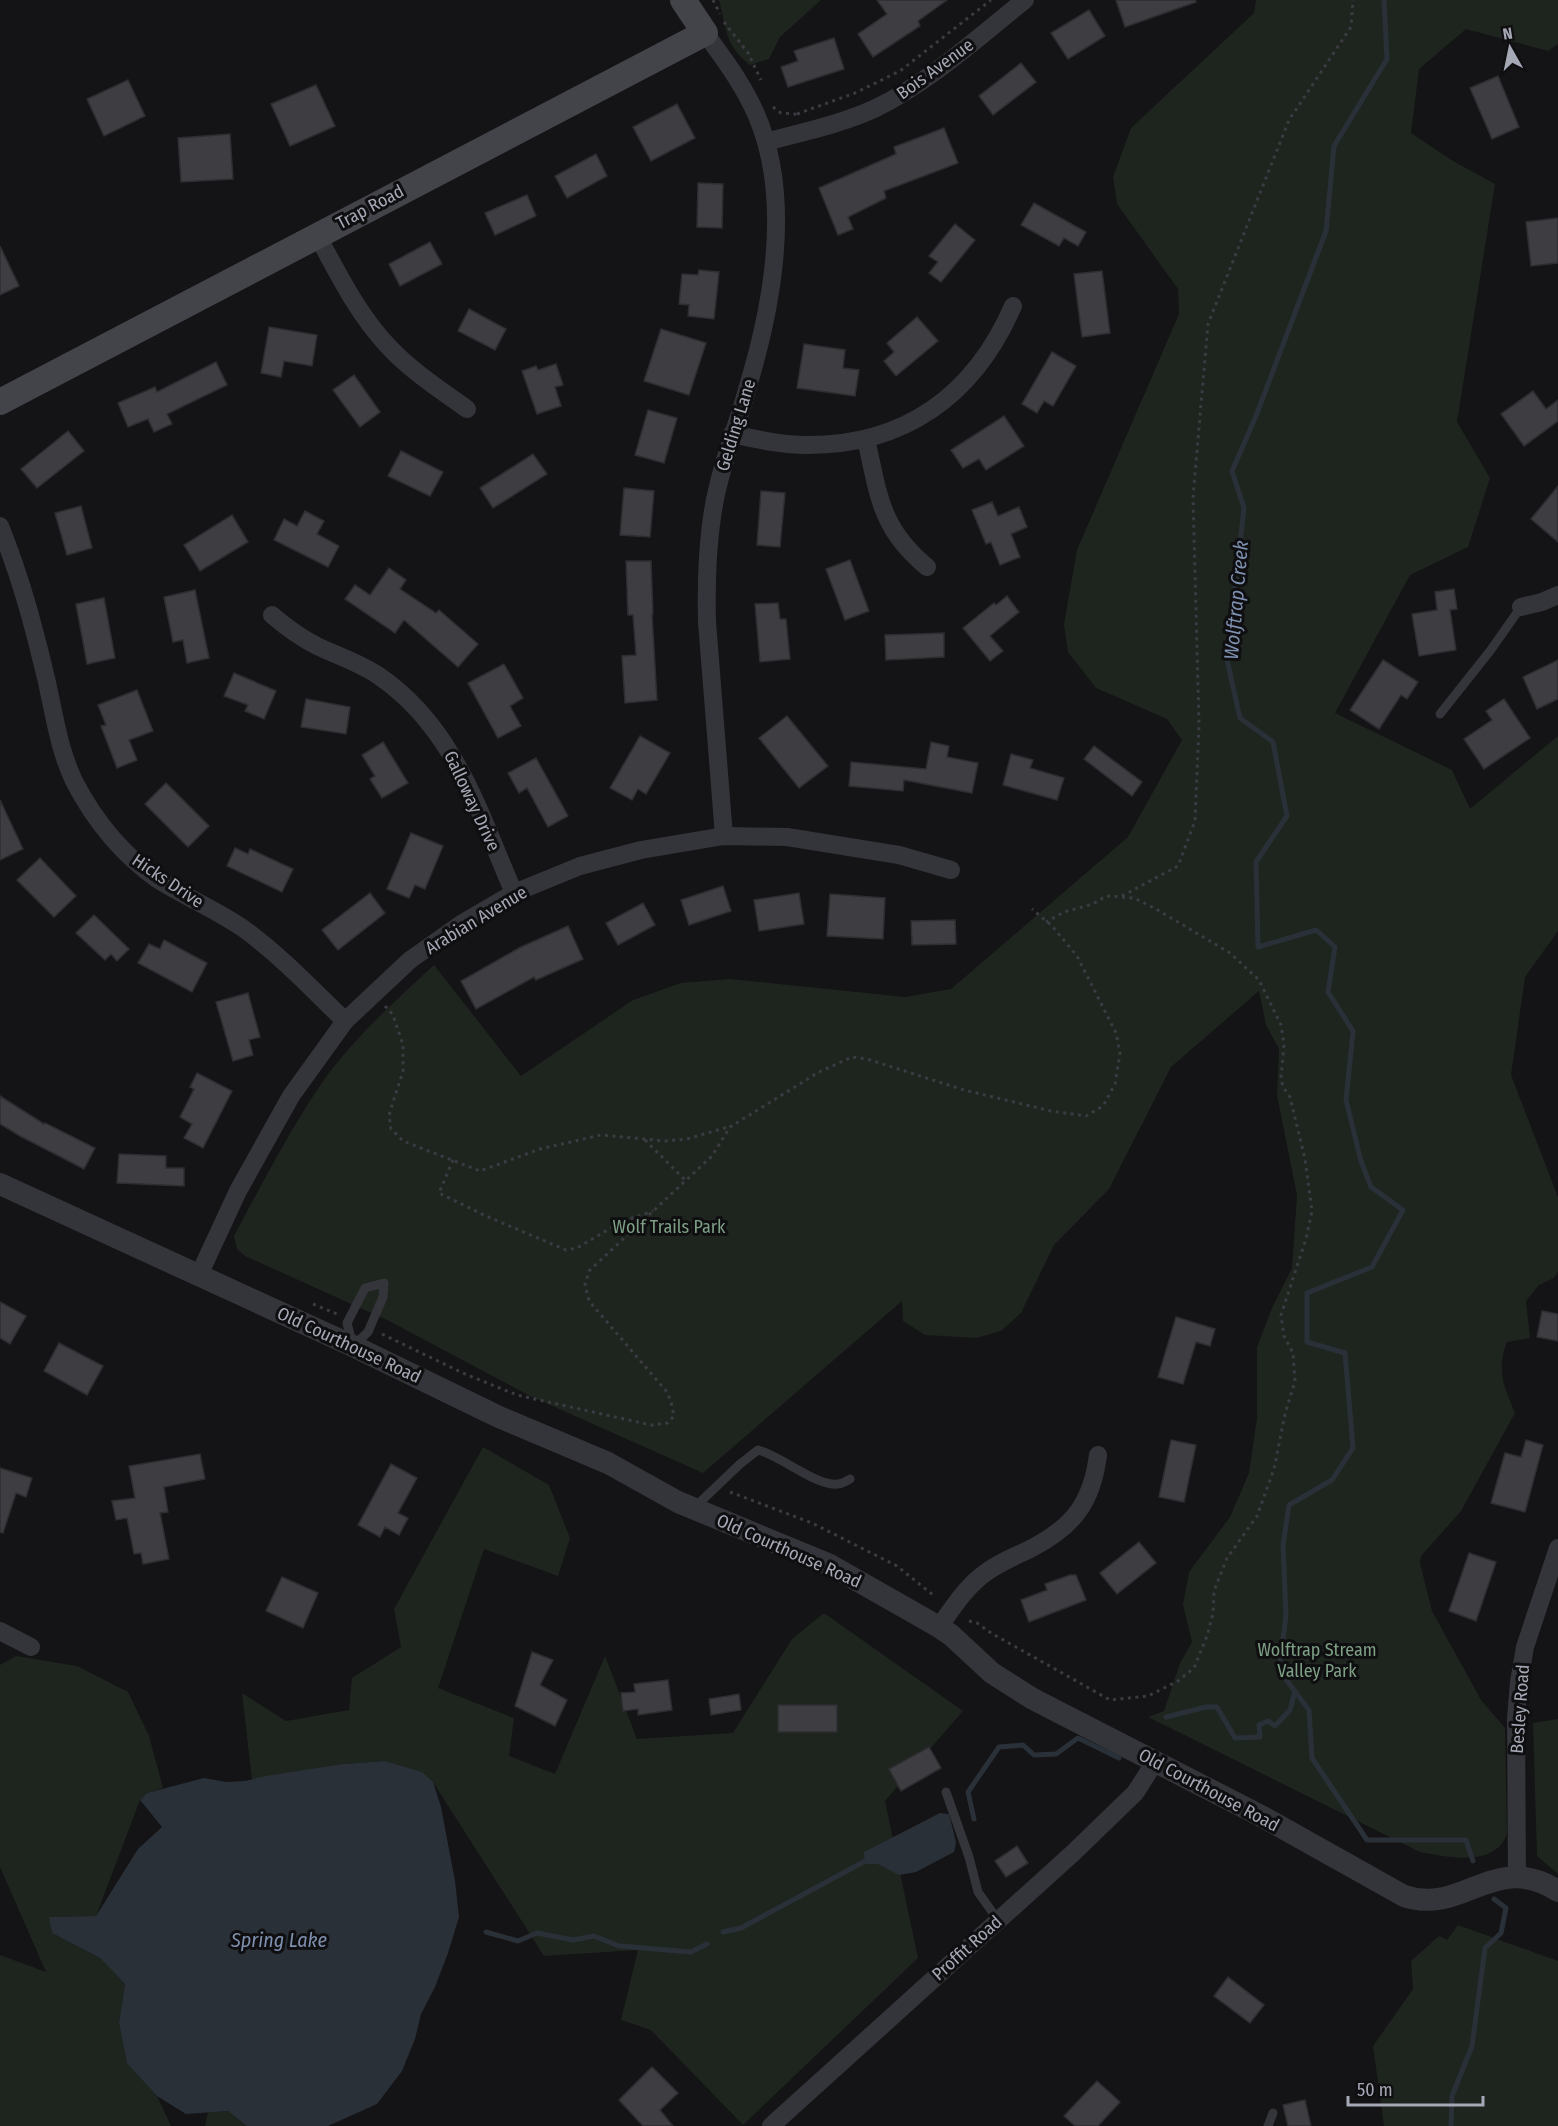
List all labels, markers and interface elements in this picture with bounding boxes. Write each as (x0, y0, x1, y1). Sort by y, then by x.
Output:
north arrow (1480, 18, 1540, 78)
text: N (1502, 24, 1514, 44)
street label: Bois Avenue (892, 34, 978, 104)
street label: Trap Road (332, 180, 408, 234)
street label: Gelding Lane (712, 376, 760, 474)
water label: Wolftrap Creek (1219, 539, 1253, 661)
street label: Galloway Drive (439, 747, 505, 855)
street label: Hicks Drive (128, 849, 208, 913)
street label: Arabian Avenue (421, 881, 531, 959)
park label: Wolf Trails Park (613, 1216, 726, 1238)
street label: Old Courthouse Road (274, 1302, 424, 1388)
street label: Old Courthouse Road (713, 1509, 865, 1593)
park label: Wolftrap Stream Valley Park (1257, 1639, 1377, 1682)
street label: Besley Road (1506, 1664, 1534, 1754)
street label: Old Courthouse Road (1135, 1744, 1283, 1836)
street label: Proffit Road (927, 1911, 1007, 1985)
water label: Spring Lake (230, 1928, 327, 1952)
scale bar (1348, 2069, 1483, 2107)
text: 50 m (1357, 2079, 1393, 2101)

